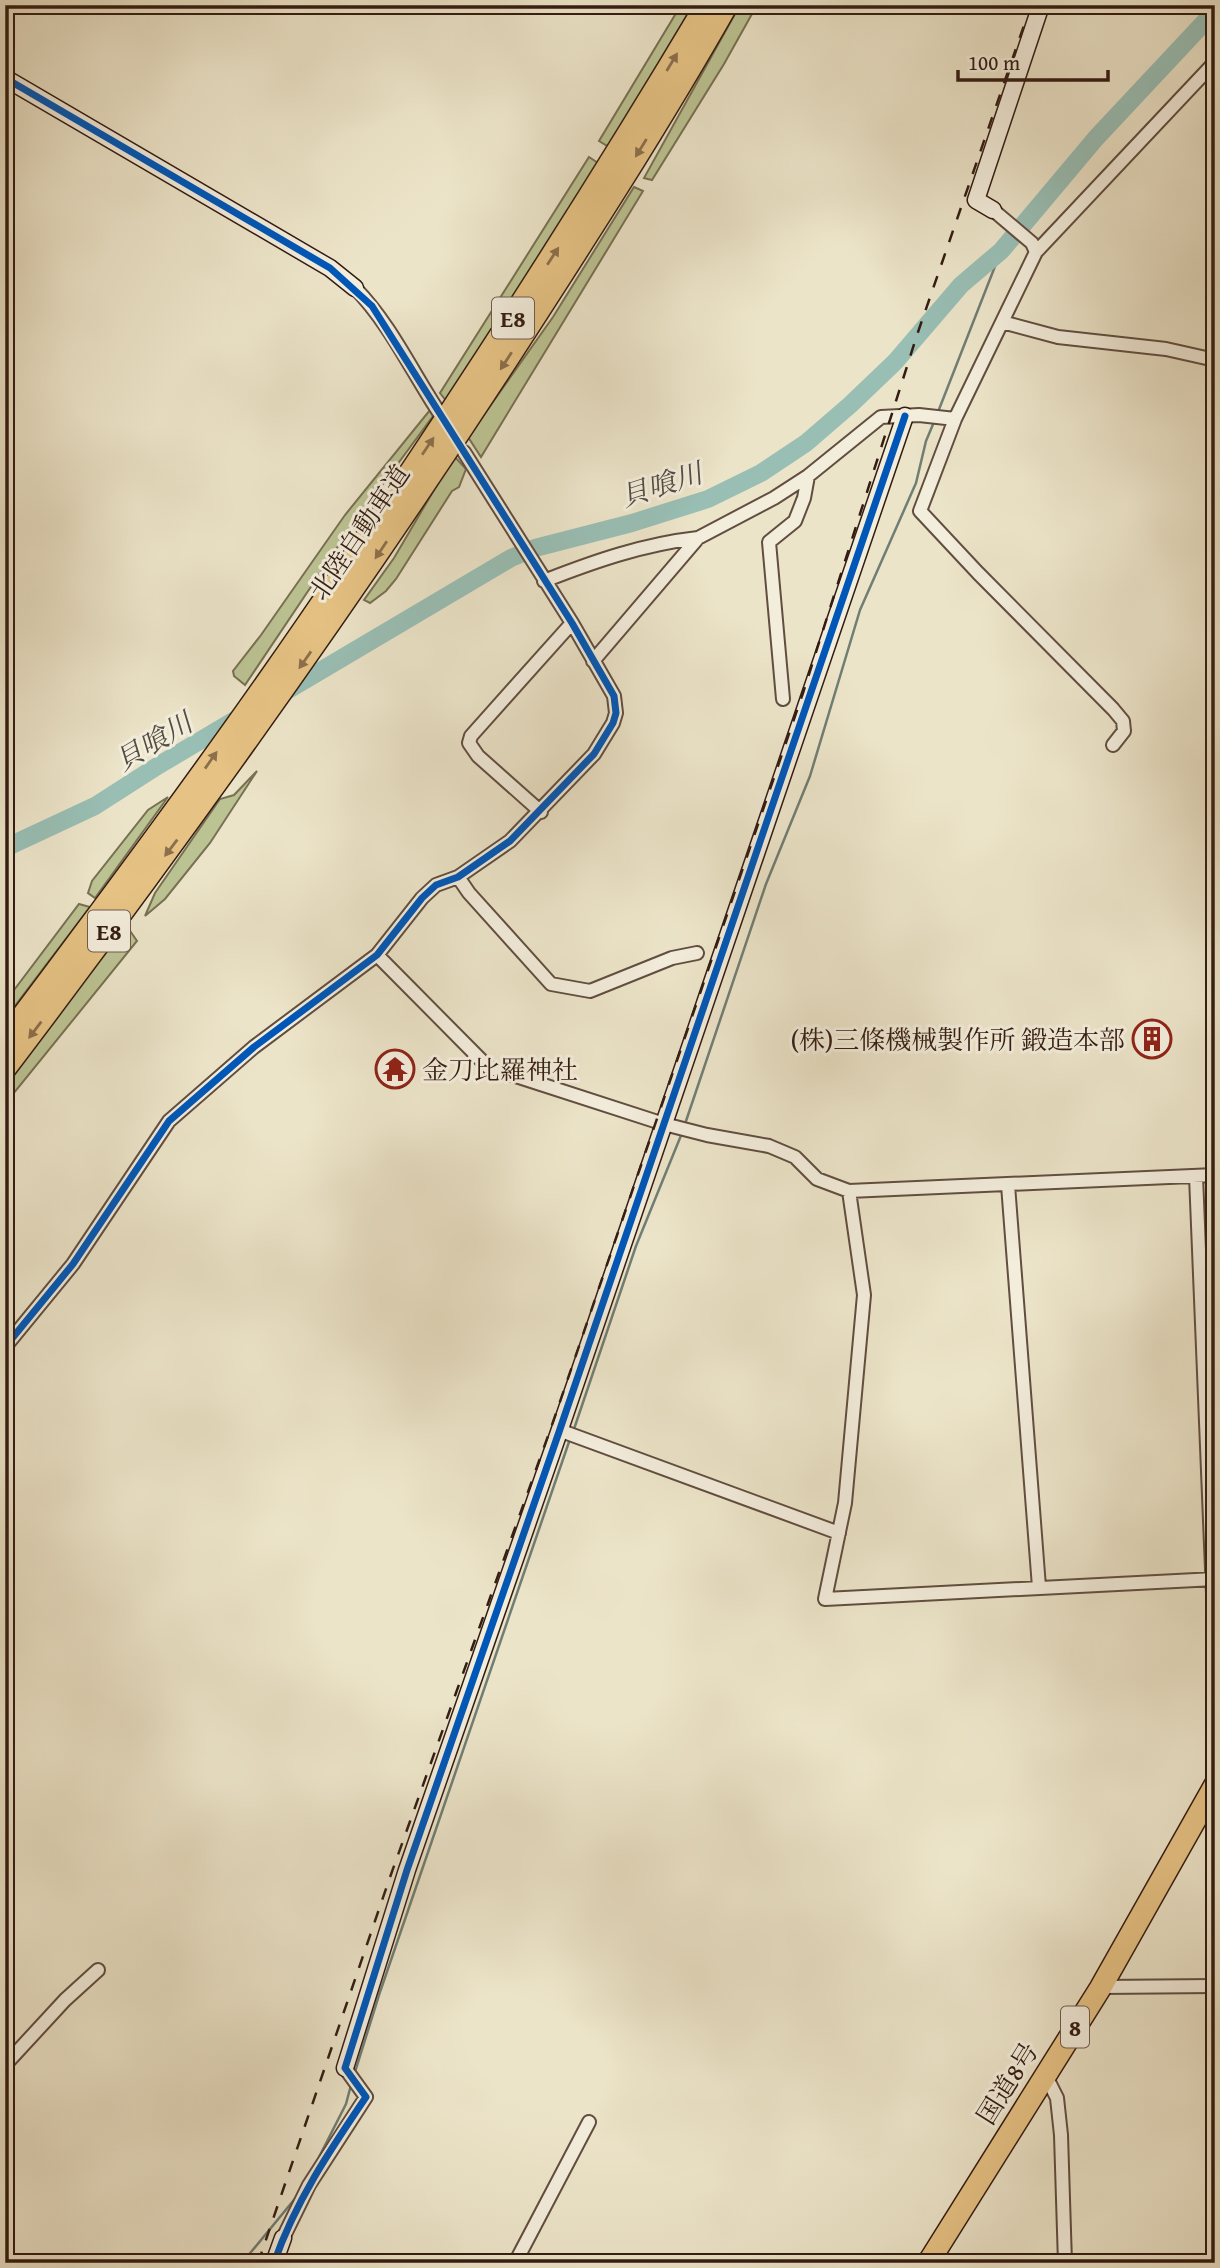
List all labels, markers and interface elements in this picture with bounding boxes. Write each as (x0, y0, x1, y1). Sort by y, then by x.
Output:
scale bar (958, 38, 1108, 82)
text: 100 m (968, 47, 1020, 78)
one-way arrow (666, 52, 678, 71)
one-way arrow (635, 138, 648, 157)
one-way arrow (546, 246, 559, 265)
road number: E8 (492, 298, 534, 338)
one-way arrow (500, 351, 513, 370)
one-way arrow (421, 437, 435, 455)
water label: 貝喰川 (615, 451, 710, 516)
street label: 北陸自動車道 (299, 456, 419, 608)
one-way arrow (374, 540, 387, 560)
one-way arrow (298, 651, 312, 669)
water label: 貝喰川 (106, 700, 202, 780)
one-way arrow (203, 751, 217, 769)
one-way arrow (164, 839, 178, 857)
road number: E8 (88, 911, 130, 951)
building icon: (株)三條機械製作所 鍛造本部 (1131, 1018, 1173, 1060)
place label: (株)三條機械製作所 鍛造本部 (791, 1020, 1125, 1059)
one-way arrow (28, 1021, 42, 1039)
temple icon: 金刀比羅神社 (374, 1048, 416, 1090)
place label: 金刀比羅神社 (422, 1050, 578, 1089)
road number: 8 (1061, 2006, 1089, 2048)
street label: 国道8号 (966, 2034, 1048, 2132)

